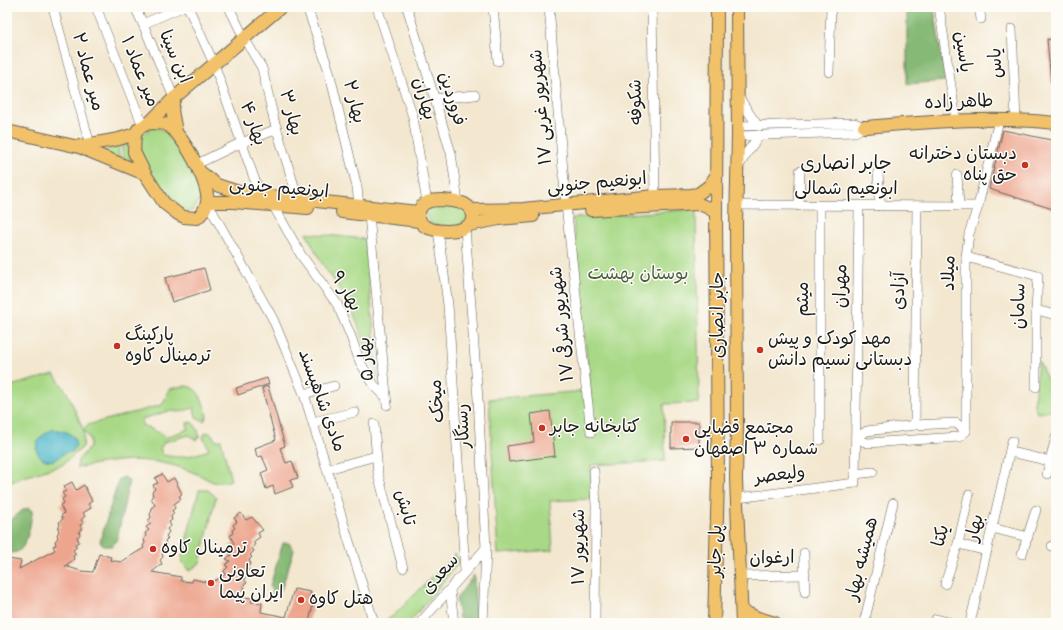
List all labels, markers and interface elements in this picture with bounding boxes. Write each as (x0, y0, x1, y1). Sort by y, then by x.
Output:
street label: ابن سینا (151, 26, 197, 88)
street label: میر عماد ۲ (64, 30, 110, 114)
street label: یاسین (946, 30, 978, 74)
street label: میر عماد ۱ (113, 33, 165, 111)
street label: یاس (983, 47, 1011, 79)
street label: ۱۷ شهریور غربی (524, 48, 560, 166)
street label: فروردین (431, 69, 471, 129)
street label: بهاران (405, 75, 441, 123)
street label: بهار ۲ (335, 78, 371, 126)
street label: شکوفه (624, 79, 650, 125)
street label: بهار ۳ (271, 87, 309, 139)
street label: طاهر زاده (924, 89, 994, 117)
street label: بهار ۴ (232, 98, 272, 150)
place label: دبستان دخترانه حق پناه (909, 142, 1017, 189)
district label: جابر انصاری (800, 151, 892, 178)
marker: دبستان دخترانه حق پناه (1020, 160, 1030, 170)
street label: ابونعیم جنوبی (546, 167, 648, 201)
street label: ابونعیم جنوبی (228, 172, 330, 206)
street label: ابونعیم شمالی (794, 177, 898, 203)
street label: میلاد (937, 255, 963, 291)
park label: بوستان بهشت (587, 262, 689, 288)
street label: مهران (829, 264, 855, 308)
street label: ۱۷ شهریور شرقی (543, 265, 582, 383)
street label: بهار ۹ (323, 267, 367, 317)
street label: آزادی (887, 270, 913, 310)
street label: جابر انصاری (706, 272, 732, 358)
street label: میثم (791, 281, 817, 317)
street label: سامان (1007, 283, 1033, 329)
place label: پارکینگ ترمینال کاوه (125, 323, 211, 370)
place label: مهد کودک و پیش دبستانی نسیم دانش (768, 327, 912, 374)
street label: بهار ۵ (352, 336, 382, 382)
marker: پارکینگ ترمینال کاوه (112, 341, 122, 351)
marker: مهد کودک و پیش دبستانی نسیم دانش (755, 345, 765, 355)
street label: مادی شاهپسند (290, 346, 352, 456)
street label: میخک (424, 378, 452, 424)
street label: رستگار (450, 403, 478, 450)
place label: کتابخانه جابر (548, 415, 640, 441)
place label: مجتمع قضایی شماره ۳ اصفهان (694, 416, 818, 463)
marker: کتابخانه جابر (537, 423, 547, 433)
marker: مجتمع قضایی شماره ۳ اصفهان (681, 434, 691, 444)
street label: ولیعصر (751, 460, 807, 492)
street label: تابش (387, 487, 421, 530)
street label: ۱۷ شهریور (567, 509, 593, 585)
street label: بهار (960, 512, 992, 546)
street label: همیشه بهار (840, 515, 886, 605)
street label: یکتا (927, 522, 957, 550)
street label: پل جابر (704, 524, 730, 580)
place label: ترمینال کاوه (161, 536, 247, 562)
marker: ترمینال کاوه (148, 544, 158, 554)
street label: ارغوان (749, 546, 795, 572)
street label: سعدی (416, 549, 466, 601)
place label: تعاونی ایران پیما (219, 560, 283, 607)
marker: تعاونی ایران پیما (206, 578, 216, 588)
place label: هتل کاوه (309, 587, 373, 613)
marker: هتل کاوه (296, 595, 306, 605)

